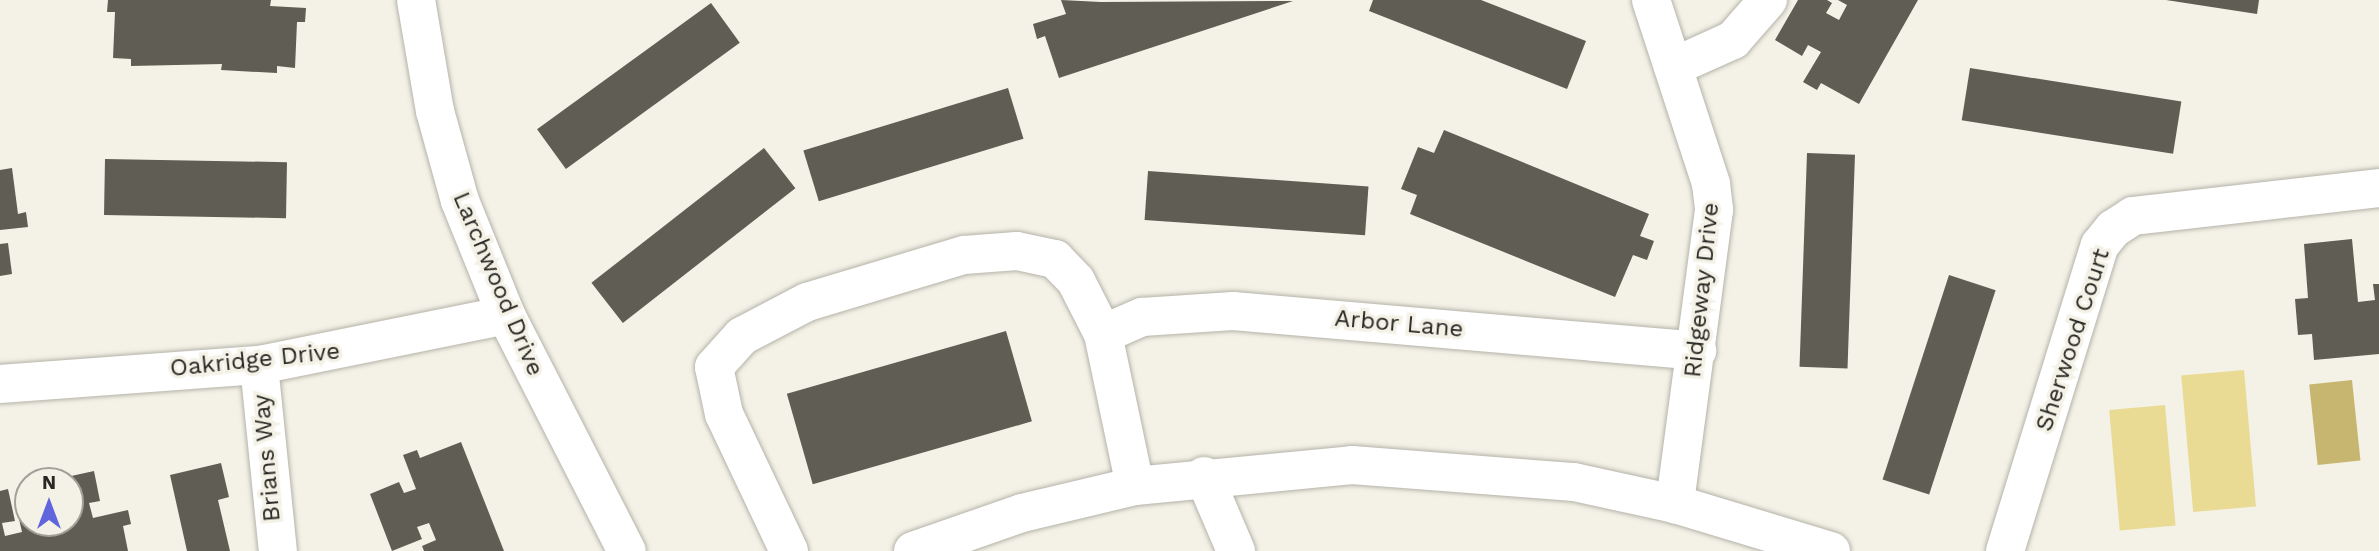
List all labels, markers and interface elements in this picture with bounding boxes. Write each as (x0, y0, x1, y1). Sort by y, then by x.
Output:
street label: Larchwood Drive (446, 188, 550, 380)
street label: Ridgeway Drive (1678, 201, 1726, 379)
street label: Sherwood Court (2030, 245, 2116, 435)
street label: Arbor Lane (1333, 304, 1465, 344)
street label: Oakridge Drive (169, 337, 341, 383)
street label: Brians Way (247, 393, 287, 523)
north arrow (14, 467, 84, 537)
text: N (42, 471, 56, 494)

